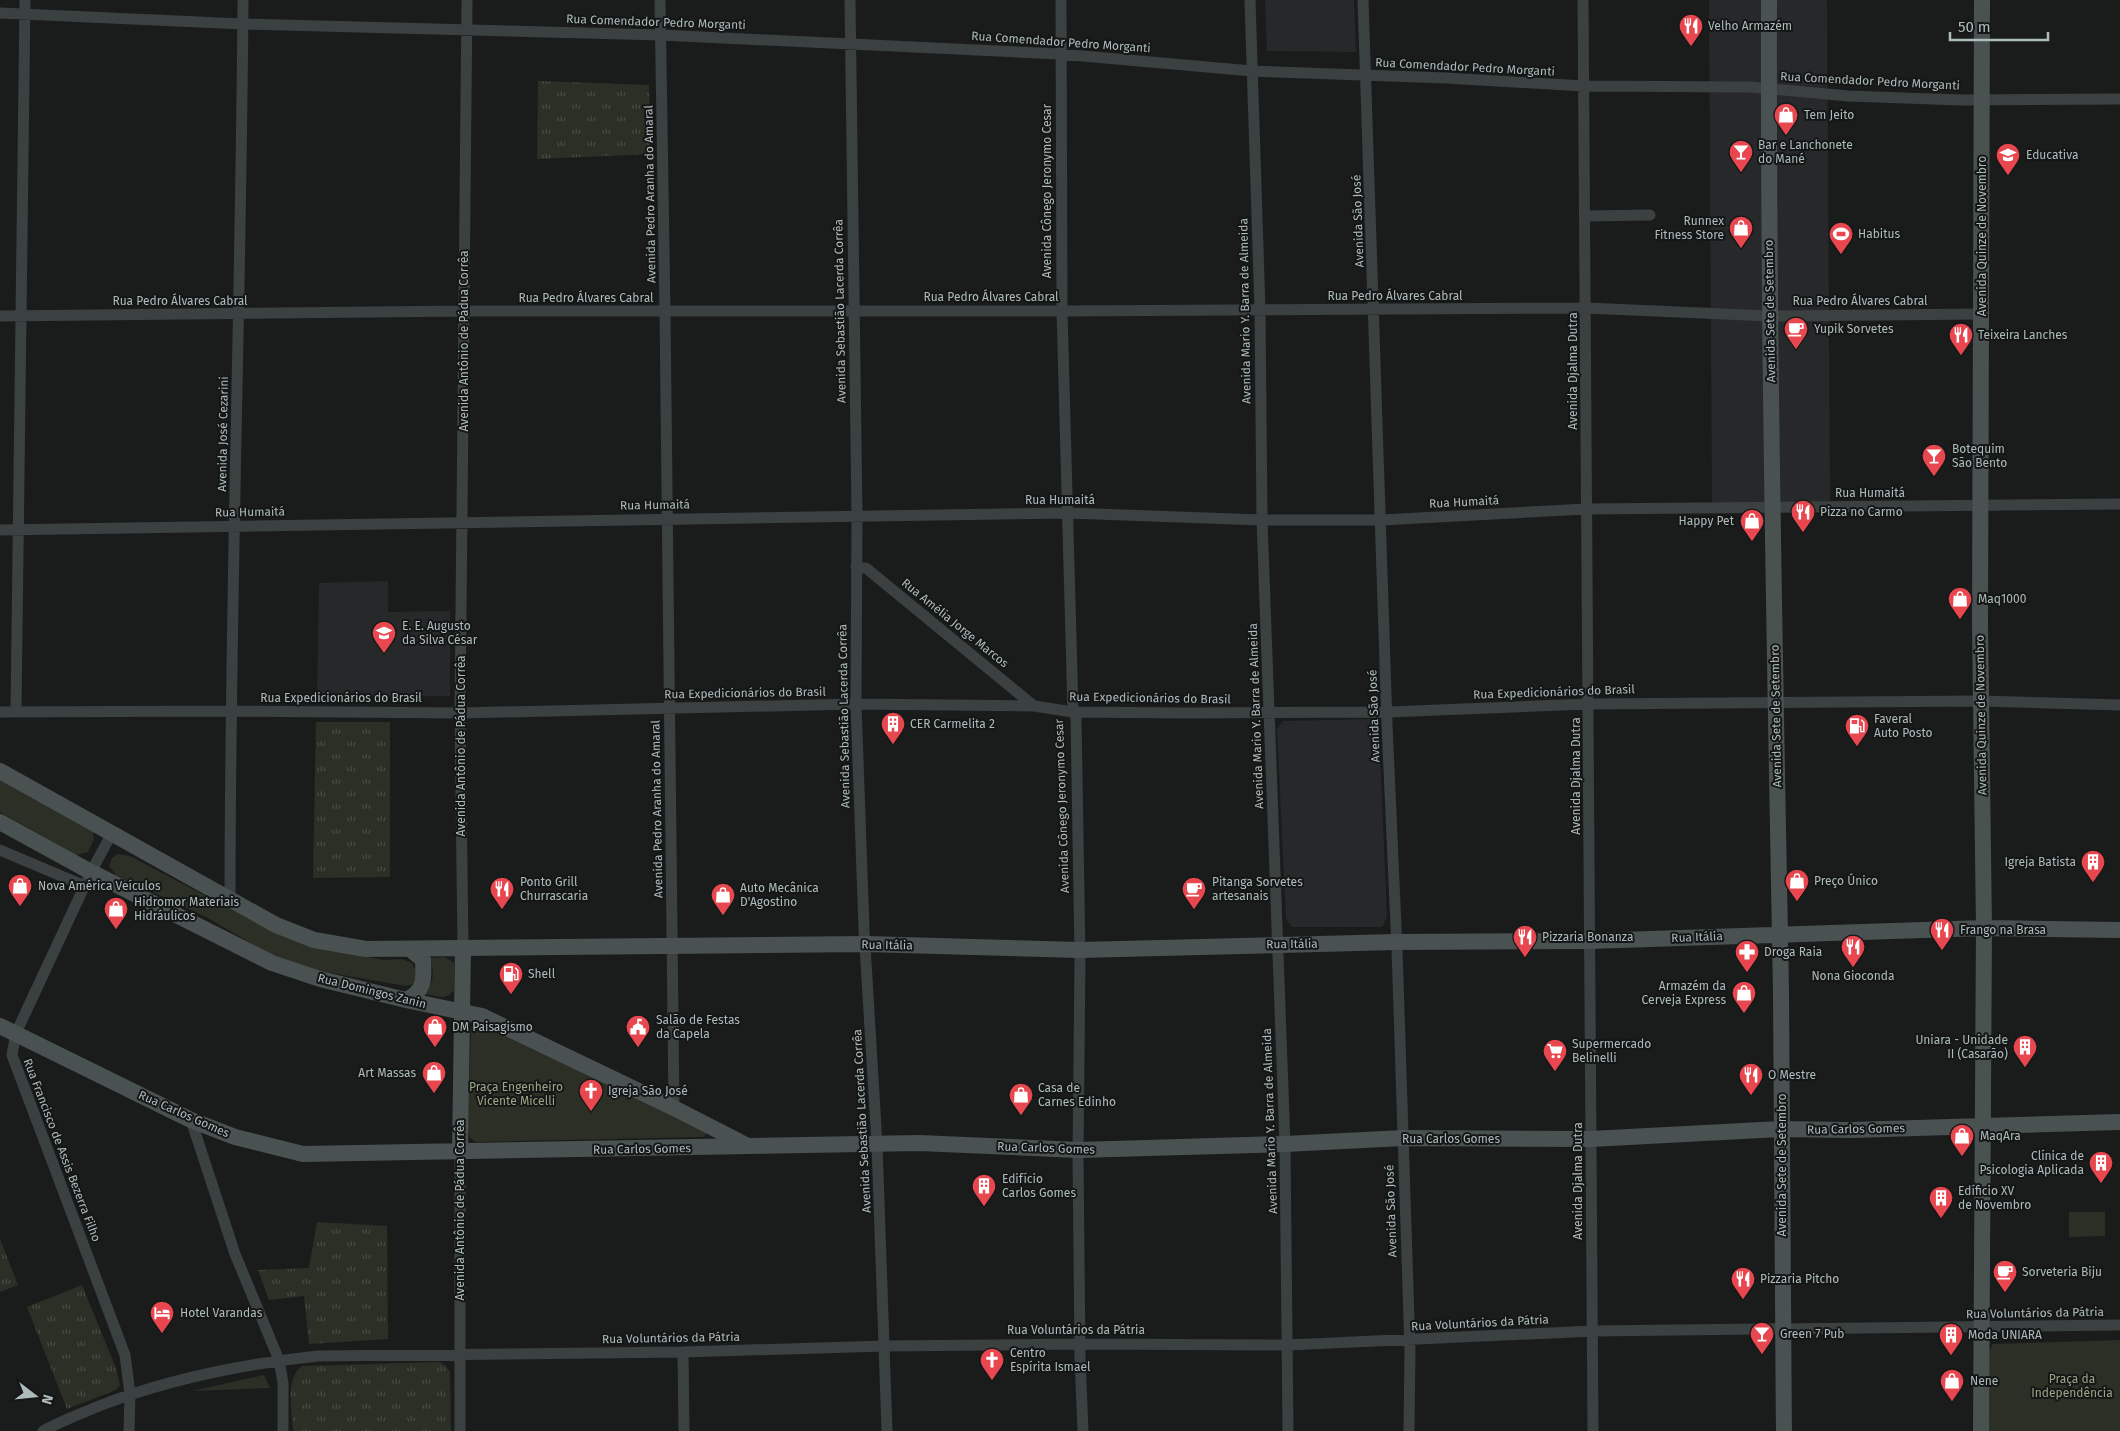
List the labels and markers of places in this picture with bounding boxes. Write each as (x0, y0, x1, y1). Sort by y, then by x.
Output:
restaurant icon: Velho Armazém (1678, 13, 1704, 47)
place label: Velho Armazém (1708, 19, 1792, 33)
shop icon: Tem Jeito (1773, 102, 1799, 136)
place label: Tem Jeito (1804, 108, 1854, 122)
place label: Bar e Lanchonete do Mané (1758, 138, 1853, 166)
bar icon: Bar e Lanchonete do Mané (1728, 139, 1754, 173)
school or university icon: Educativa (1995, 142, 2021, 176)
place label: Educativa (2026, 148, 2078, 162)
place label: Runnex Fitness Store (1654, 214, 1724, 242)
shop icon: Runnex Fitness Store (1728, 215, 1754, 249)
sports icon: Habitus (1828, 221, 1854, 255)
place label: Habitus (1858, 227, 1901, 241)
cafe icon: Yupik Sorvetes (1783, 316, 1809, 350)
place label: Yupik Sorvetes (1814, 322, 1894, 336)
restaurant icon: Teixeira Lanches (1948, 322, 1974, 356)
place label: Teixeira Lanches (1978, 328, 2068, 342)
place label: Botequim São Bento (1952, 442, 2007, 470)
bar icon: Botequim São Bento (1921, 443, 1947, 477)
restaurant icon: Pizza no Carmo (1790, 499, 1816, 533)
place label: Pizza no Carmo (1820, 505, 1903, 519)
shop icon: Happy Pet (1739, 508, 1765, 542)
place label: Happy Pet (1679, 514, 1735, 528)
shop icon: Maq1000 (1947, 586, 1973, 620)
place label: Maq1000 (1978, 592, 2027, 606)
place label: E. E. Augusto da Silva César (402, 619, 478, 647)
school or university icon: E. E. Augusto da Silva César (371, 620, 397, 654)
building icon: CER Carmelita 2 (880, 711, 906, 745)
place label: Faveral Auto Posto (1874, 712, 1933, 740)
fuel station icon: Faveral Auto Posto (1844, 713, 1870, 747)
place label: CER Carmelita 2 (910, 717, 995, 731)
building icon: Igreja Batista (2080, 849, 2106, 883)
place label: Igreja Batista (2004, 855, 2076, 869)
shop icon: Preço Único (1784, 868, 1810, 902)
shop icon: Nova América Veículos (7, 873, 33, 907)
place label: Preço Único (1814, 873, 1878, 888)
place label: Ponto Grill Churrascaria (520, 875, 588, 903)
place label: Pitanga Sorvetes artesanais (1212, 875, 1303, 903)
restaurant icon: Ponto Grill Churrascaria (489, 876, 515, 910)
cafe icon: Pitanga Sorvetes artesanais (1181, 876, 1207, 910)
place label: Nova América Veículos (38, 879, 161, 893)
place label: Auto Mecânica D'Agostino (740, 881, 819, 909)
shop icon: Auto Mecânica D'Agostino (710, 882, 736, 916)
place label: Hidromor Materiais Hidráulicos (134, 895, 240, 923)
shop icon: Hidromor Materiais Hidráulicos (103, 896, 129, 930)
restaurant icon: Frango na Brasa (1929, 917, 1955, 951)
place label: Frango na Brasa (1960, 923, 2046, 937)
restaurant icon: Pizzaria Bonanza (1512, 924, 1538, 958)
place label: Pizzaria Bonanza (1542, 930, 1633, 944)
restaurant icon: Nona Gioconda (1840, 934, 1866, 968)
pharmacy icon: Droga Raia (1734, 939, 1760, 973)
place label: Droga Raia (1764, 945, 1822, 959)
fuel station icon: Shell (498, 961, 524, 995)
place label: Shell (528, 967, 556, 981)
place label: Nona Gioconda (1811, 969, 1895, 983)
place label: Armazém da Cerveja Express (1642, 979, 1726, 1007)
shop icon: Armazém da Cerveja Express (1731, 980, 1757, 1014)
place label: Salão de Festas da Capela (656, 1013, 740, 1041)
shop icon: DM Paisagismo (422, 1014, 448, 1048)
public building icon: Salão de Festas da Capela (625, 1014, 651, 1048)
place label: DM Paisagismo (452, 1020, 533, 1034)
place label: Uniara - Unidade II (Casarão) (1915, 1033, 2008, 1061)
building icon: Uniara - Unidade II (Casarão) (2012, 1034, 2038, 1068)
place label: Supermercado Belinelli (1572, 1037, 1651, 1065)
supermarket icon: Supermercado Belinelli (1542, 1038, 1568, 1072)
shop icon: Art Massas (421, 1060, 447, 1094)
restaurant icon: O Mestre (1738, 1062, 1764, 1096)
place label: Art Massas (358, 1066, 416, 1080)
place label: O Mestre (1768, 1068, 1816, 1082)
church icon: Igreja São José (578, 1078, 604, 1112)
place label: Casa de Carnes Edinho (1038, 1081, 1116, 1109)
shop icon: Casa de Carnes Edinho (1008, 1082, 1034, 1116)
place label: Igreja São José (608, 1084, 688, 1098)
shop icon: MaqAra (1949, 1123, 1975, 1157)
place label: MaqAra (1980, 1129, 2021, 1143)
place label: Clínica de Psicologia Aplicada (1979, 1149, 2084, 1177)
building icon: Clínica de Psicologia Aplicada (2088, 1150, 2114, 1184)
place label: Edifício Carlos Gomes (1002, 1172, 1076, 1200)
building icon: Edifício Carlos Gomes (971, 1173, 997, 1207)
place label: Edíficio XV de Novembro (1958, 1184, 2031, 1212)
building icon: Edíficio XV de Novembro (1928, 1185, 1954, 1219)
cafe icon: Sorveteria Biju (1992, 1259, 2018, 1293)
place label: Sorveteria Biju (2022, 1265, 2102, 1279)
restaurant icon: Pizzaria Pitcho (1730, 1266, 1756, 1300)
place label: Pizzaria Pitcho (1760, 1272, 1839, 1286)
hotel icon: Hotel Varandas (149, 1300, 175, 1334)
place label: Hotel Varandas (180, 1306, 263, 1320)
bar icon: Green 7 Pub (1749, 1321, 1775, 1355)
building icon: Moda UNIARA (1938, 1322, 1964, 1356)
place label: Green 7 Pub (1780, 1327, 1844, 1341)
place label: Moda UNIARA (1968, 1328, 2042, 1342)
place label: Centro Espírita Ismael (1010, 1346, 1091, 1374)
church icon: Centro Espírita Ismael (979, 1347, 1005, 1381)
shop icon: Nene (1939, 1368, 1965, 1402)
place label: Nene (1970, 1374, 1998, 1388)

